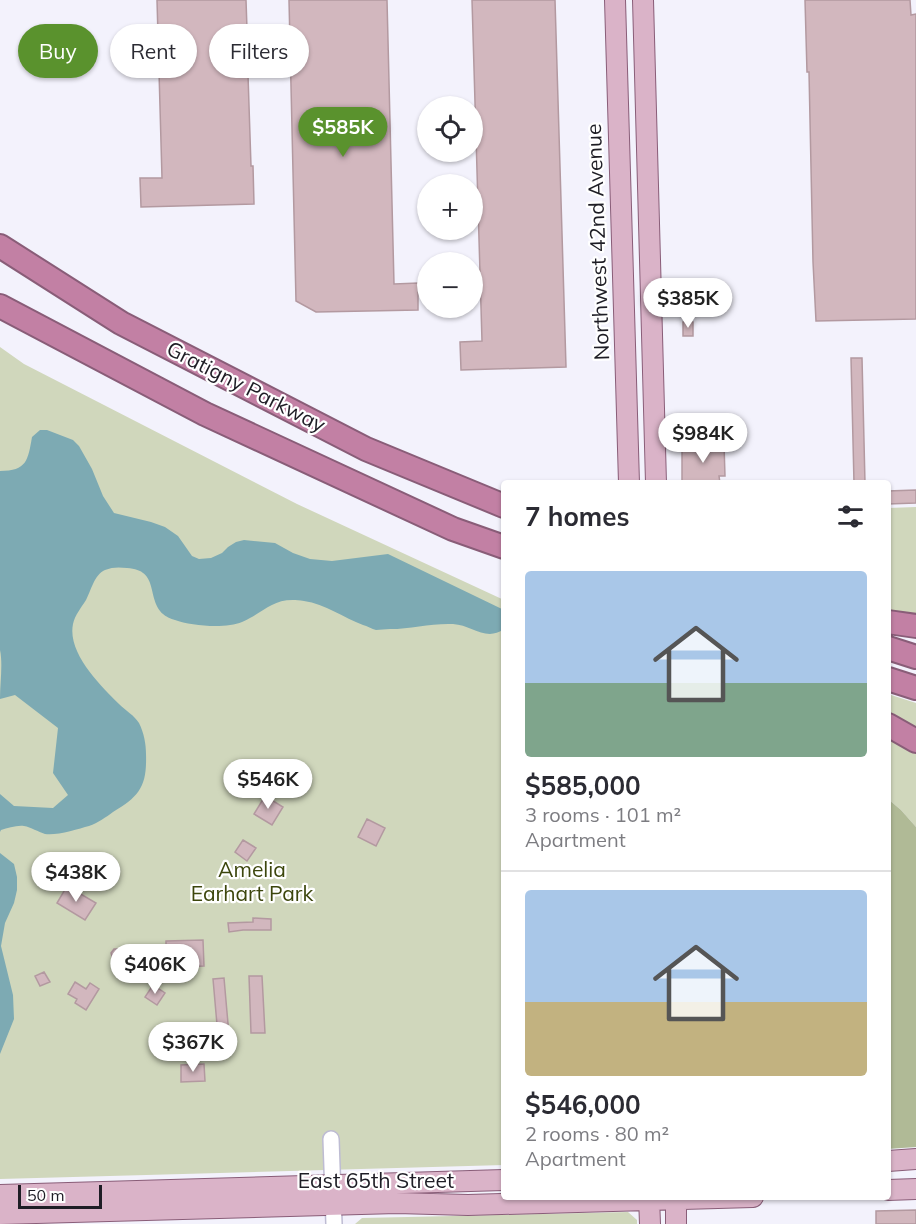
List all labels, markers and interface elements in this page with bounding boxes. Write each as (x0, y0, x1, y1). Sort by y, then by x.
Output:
chip: Buy (18, 24, 98, 78)
chip: Rent (110, 24, 197, 78)
chip: Filters (209, 24, 309, 78)
map controls (417, 96, 483, 318)
button: locate (417, 96, 483, 162)
pin: $585K (301, 107, 385, 158)
text: $585K (312, 114, 374, 139)
street label: Northwest 42nd Avenue (580, 123, 614, 361)
button: + (417, 174, 483, 240)
button: − (417, 252, 483, 318)
pin: $385K (646, 278, 730, 329)
text: $385K (657, 285, 719, 310)
street label: Gratigny Parkway (163, 335, 330, 437)
pin: $984K (661, 413, 745, 464)
text: $984K (672, 420, 734, 445)
text: 7 homes (525, 500, 629, 533)
icon: filters (834, 500, 867, 533)
icon: home (642, 610, 750, 718)
pin: $546K (226, 759, 310, 810)
text: $546K (237, 766, 299, 791)
text: $585,000 (525, 769, 641, 802)
text: 3 rooms · 101 m² (525, 802, 681, 827)
text: Apartment (525, 827, 626, 852)
pin: $438K (34, 852, 118, 903)
park label: Amelia Earhart Park (191, 856, 313, 906)
text: $438K (45, 859, 107, 884)
icon: home (642, 929, 750, 1037)
pin: $406K (113, 944, 197, 995)
text: $406K (124, 951, 186, 976)
pin: $367K (151, 1022, 235, 1073)
text: $367K (162, 1029, 224, 1054)
text: $546,000 (525, 1088, 641, 1121)
text: 2 rooms · 80 m² (525, 1121, 669, 1146)
text: Apartment (525, 1146, 626, 1171)
street label: East 65th Street (298, 1167, 454, 1193)
scale bar (18, 1182, 102, 1210)
text: 50 m (27, 1185, 64, 1205)

